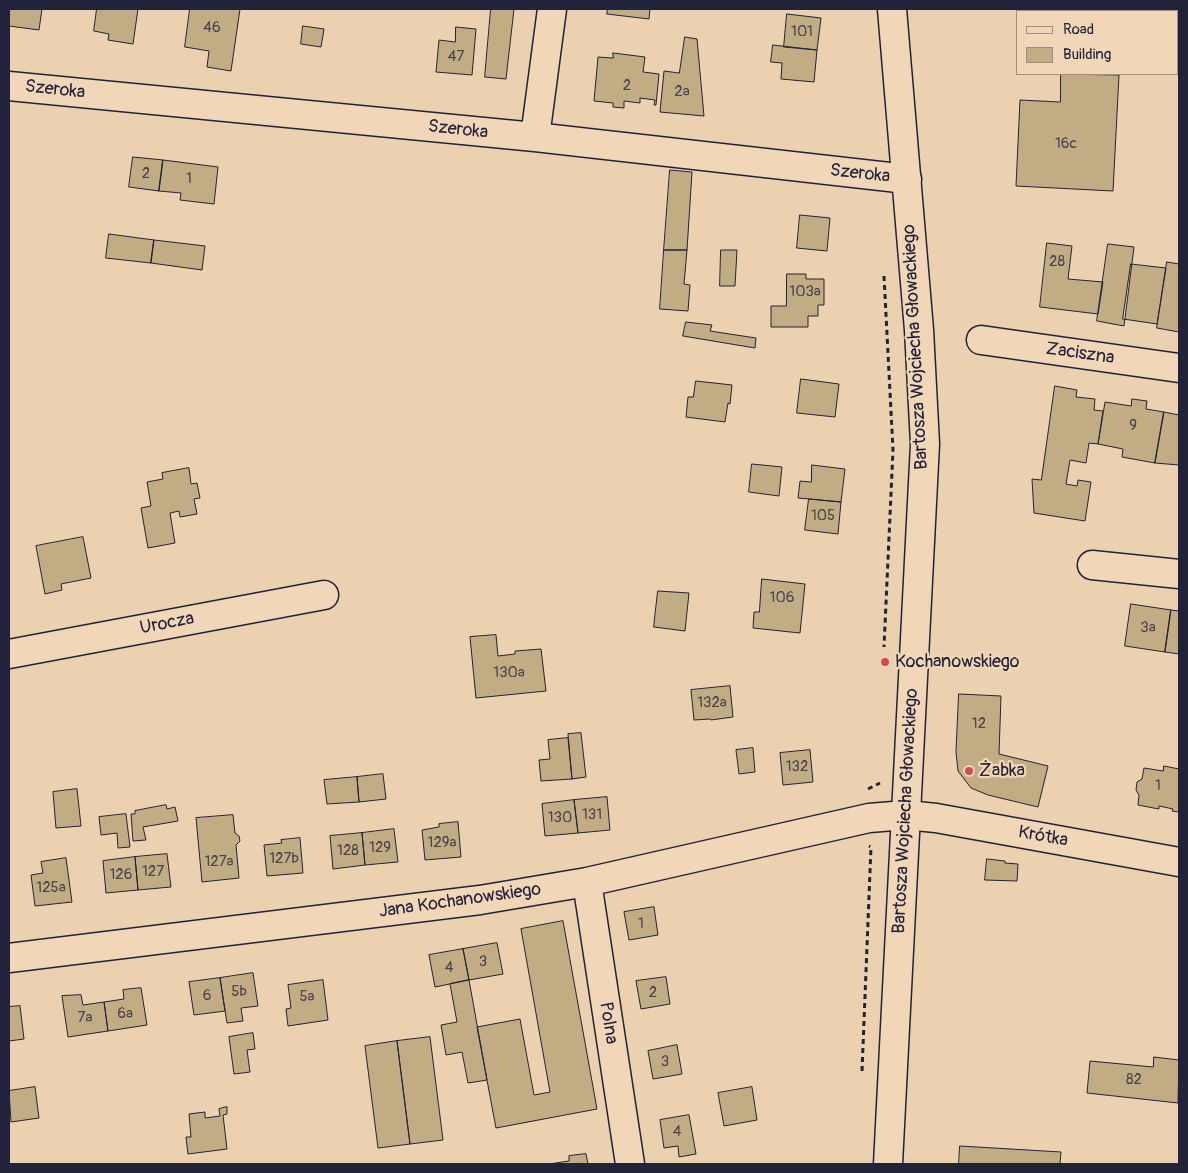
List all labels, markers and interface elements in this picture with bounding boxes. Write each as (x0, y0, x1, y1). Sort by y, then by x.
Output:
legend (1016, 10, 1178, 75)
house number: 46 (203, 19, 221, 37)
text: Road (1063, 20, 1094, 39)
house number: 101 (791, 23, 813, 41)
text: Building (1063, 45, 1111, 64)
house number: 47 (448, 48, 464, 66)
street label: Szeroka (24, 76, 86, 104)
house number: 2 (623, 77, 631, 95)
house number: 2a (674, 83, 690, 101)
street label: Szeroka (427, 116, 489, 144)
house number: 16c (1055, 135, 1077, 153)
street label: Szeroka (829, 160, 891, 188)
house number: 2 (142, 165, 150, 183)
house number: 1 (186, 170, 192, 188)
street label: Bartosza Wojciecha Głowackiego (899, 224, 933, 470)
house number: 28 (1049, 253, 1065, 271)
house number: 103a (789, 283, 821, 301)
street label: Zaciszna (1044, 339, 1116, 369)
house number: 9 (1129, 417, 1137, 435)
house number: 105 (811, 507, 835, 525)
house number: 106 (770, 589, 794, 607)
street label: Urocza (138, 608, 196, 640)
house number: 3a (1140, 619, 1156, 637)
place label: Kochanowskiego (895, 651, 1019, 673)
marker: Kochanowskiego (879, 656, 891, 668)
house number: 130a (493, 664, 525, 682)
street label: Bartosza Wojciecha Głowackiego (889, 688, 923, 934)
house number: 132a (697, 694, 727, 712)
house number: 12 (972, 715, 986, 733)
house number: 132 (786, 758, 808, 776)
place label: Żabka (979, 760, 1025, 782)
marker: Żabka (963, 765, 975, 777)
house number: 1 (1155, 777, 1161, 795)
house number: 131 (582, 806, 602, 824)
house number: 130 (548, 809, 572, 827)
street label: Krótka (1016, 822, 1070, 852)
house number: 129a (428, 834, 456, 852)
house number: 129 (369, 839, 391, 857)
house number: 128 (337, 842, 359, 860)
house number: 127b (269, 850, 299, 868)
house number: 127a (204, 853, 234, 871)
house number: 127 (142, 863, 164, 881)
house number: 126 (110, 866, 132, 884)
house number: 125a (36, 879, 66, 897)
street label: Jana Kochanowskiego (378, 879, 542, 923)
house number: 1 (638, 915, 644, 933)
house number: 3 (479, 953, 487, 971)
house number: 4 (445, 959, 453, 977)
house number: 5b (231, 983, 247, 1001)
house number: 2 (649, 984, 657, 1002)
house number: 6 (203, 987, 211, 1005)
house number: 5a (299, 988, 315, 1006)
street label: Polna (594, 1000, 622, 1046)
house number: 6a (117, 1005, 133, 1023)
house number: 7a (78, 1009, 92, 1027)
house number: 3 (661, 1053, 669, 1071)
house number: 82 (1126, 1071, 1142, 1089)
house number: 4 (673, 1123, 681, 1141)

